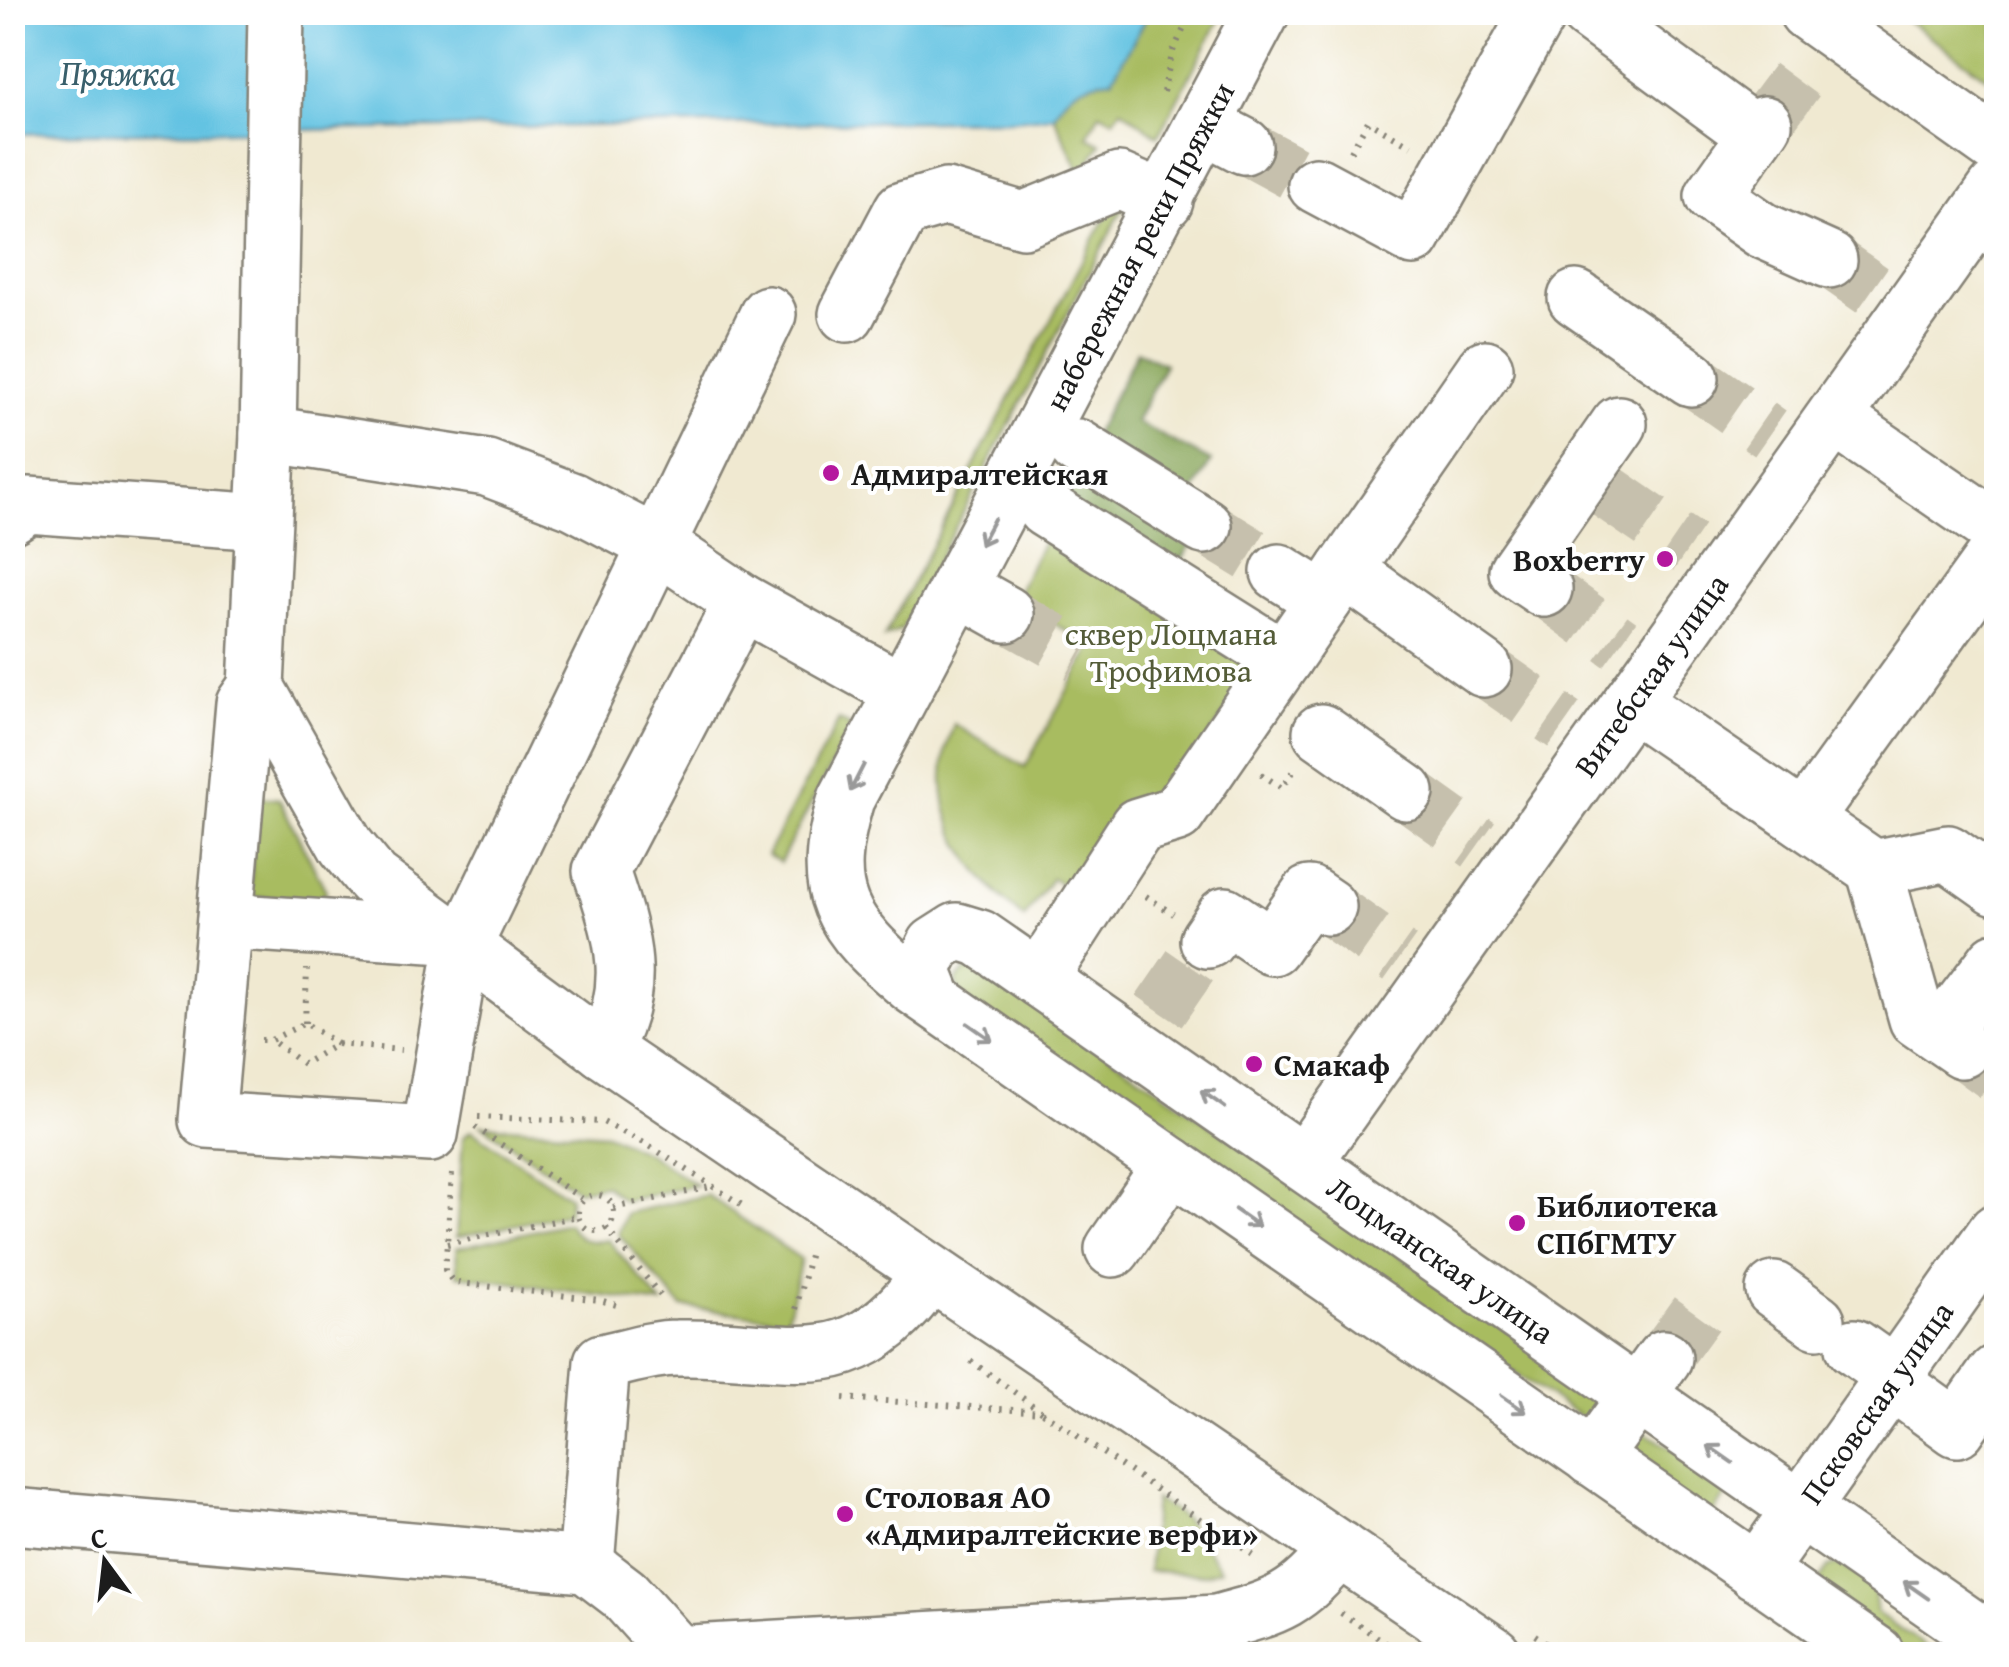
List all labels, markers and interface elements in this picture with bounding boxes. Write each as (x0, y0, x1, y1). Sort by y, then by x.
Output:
water label: Пряжка (60, 47, 176, 98)
street label: набережная реки Пряжки (1032, 73, 1246, 419)
place label: Адмиралтейская (851, 450, 1108, 497)
marker: Адмиралтейская (820, 462, 842, 484)
one-way arrow (977, 516, 997, 546)
place label: Boxberry (1513, 536, 1646, 583)
marker: Boxberry (1654, 548, 1676, 570)
street label: Витебская улица (1562, 563, 1740, 786)
park label: сквер Лоцмана Трофимова (1065, 610, 1278, 694)
one-way arrow (847, 762, 866, 792)
one-way arrow (966, 1021, 994, 1042)
place label: Смакаф (1274, 1041, 1390, 1088)
marker: Смакаф (1243, 1053, 1265, 1075)
one-way arrow (1199, 1089, 1227, 1110)
street label: Лоцманская улица (1318, 1163, 1565, 1355)
place label: Библиотека СПбГМТУ (1537, 1182, 1718, 1266)
one-way arrow (1233, 1207, 1260, 1228)
marker: Библиотека СПбГМТУ (1506, 1212, 1528, 1234)
street label: Псковская улица (1788, 1290, 1965, 1513)
one-way arrow (1499, 1393, 1527, 1414)
one-way arrow (1707, 1444, 1735, 1465)
place label: Столовая АО «Адмиралтейские верфи» (865, 1473, 1258, 1557)
marker: Столовая АО «Адмиралтейские верфи» (834, 1503, 856, 1525)
north arrow (55, 1512, 155, 1612)
text: С (85, 1516, 111, 1559)
one-way arrow (1903, 1580, 1931, 1601)

